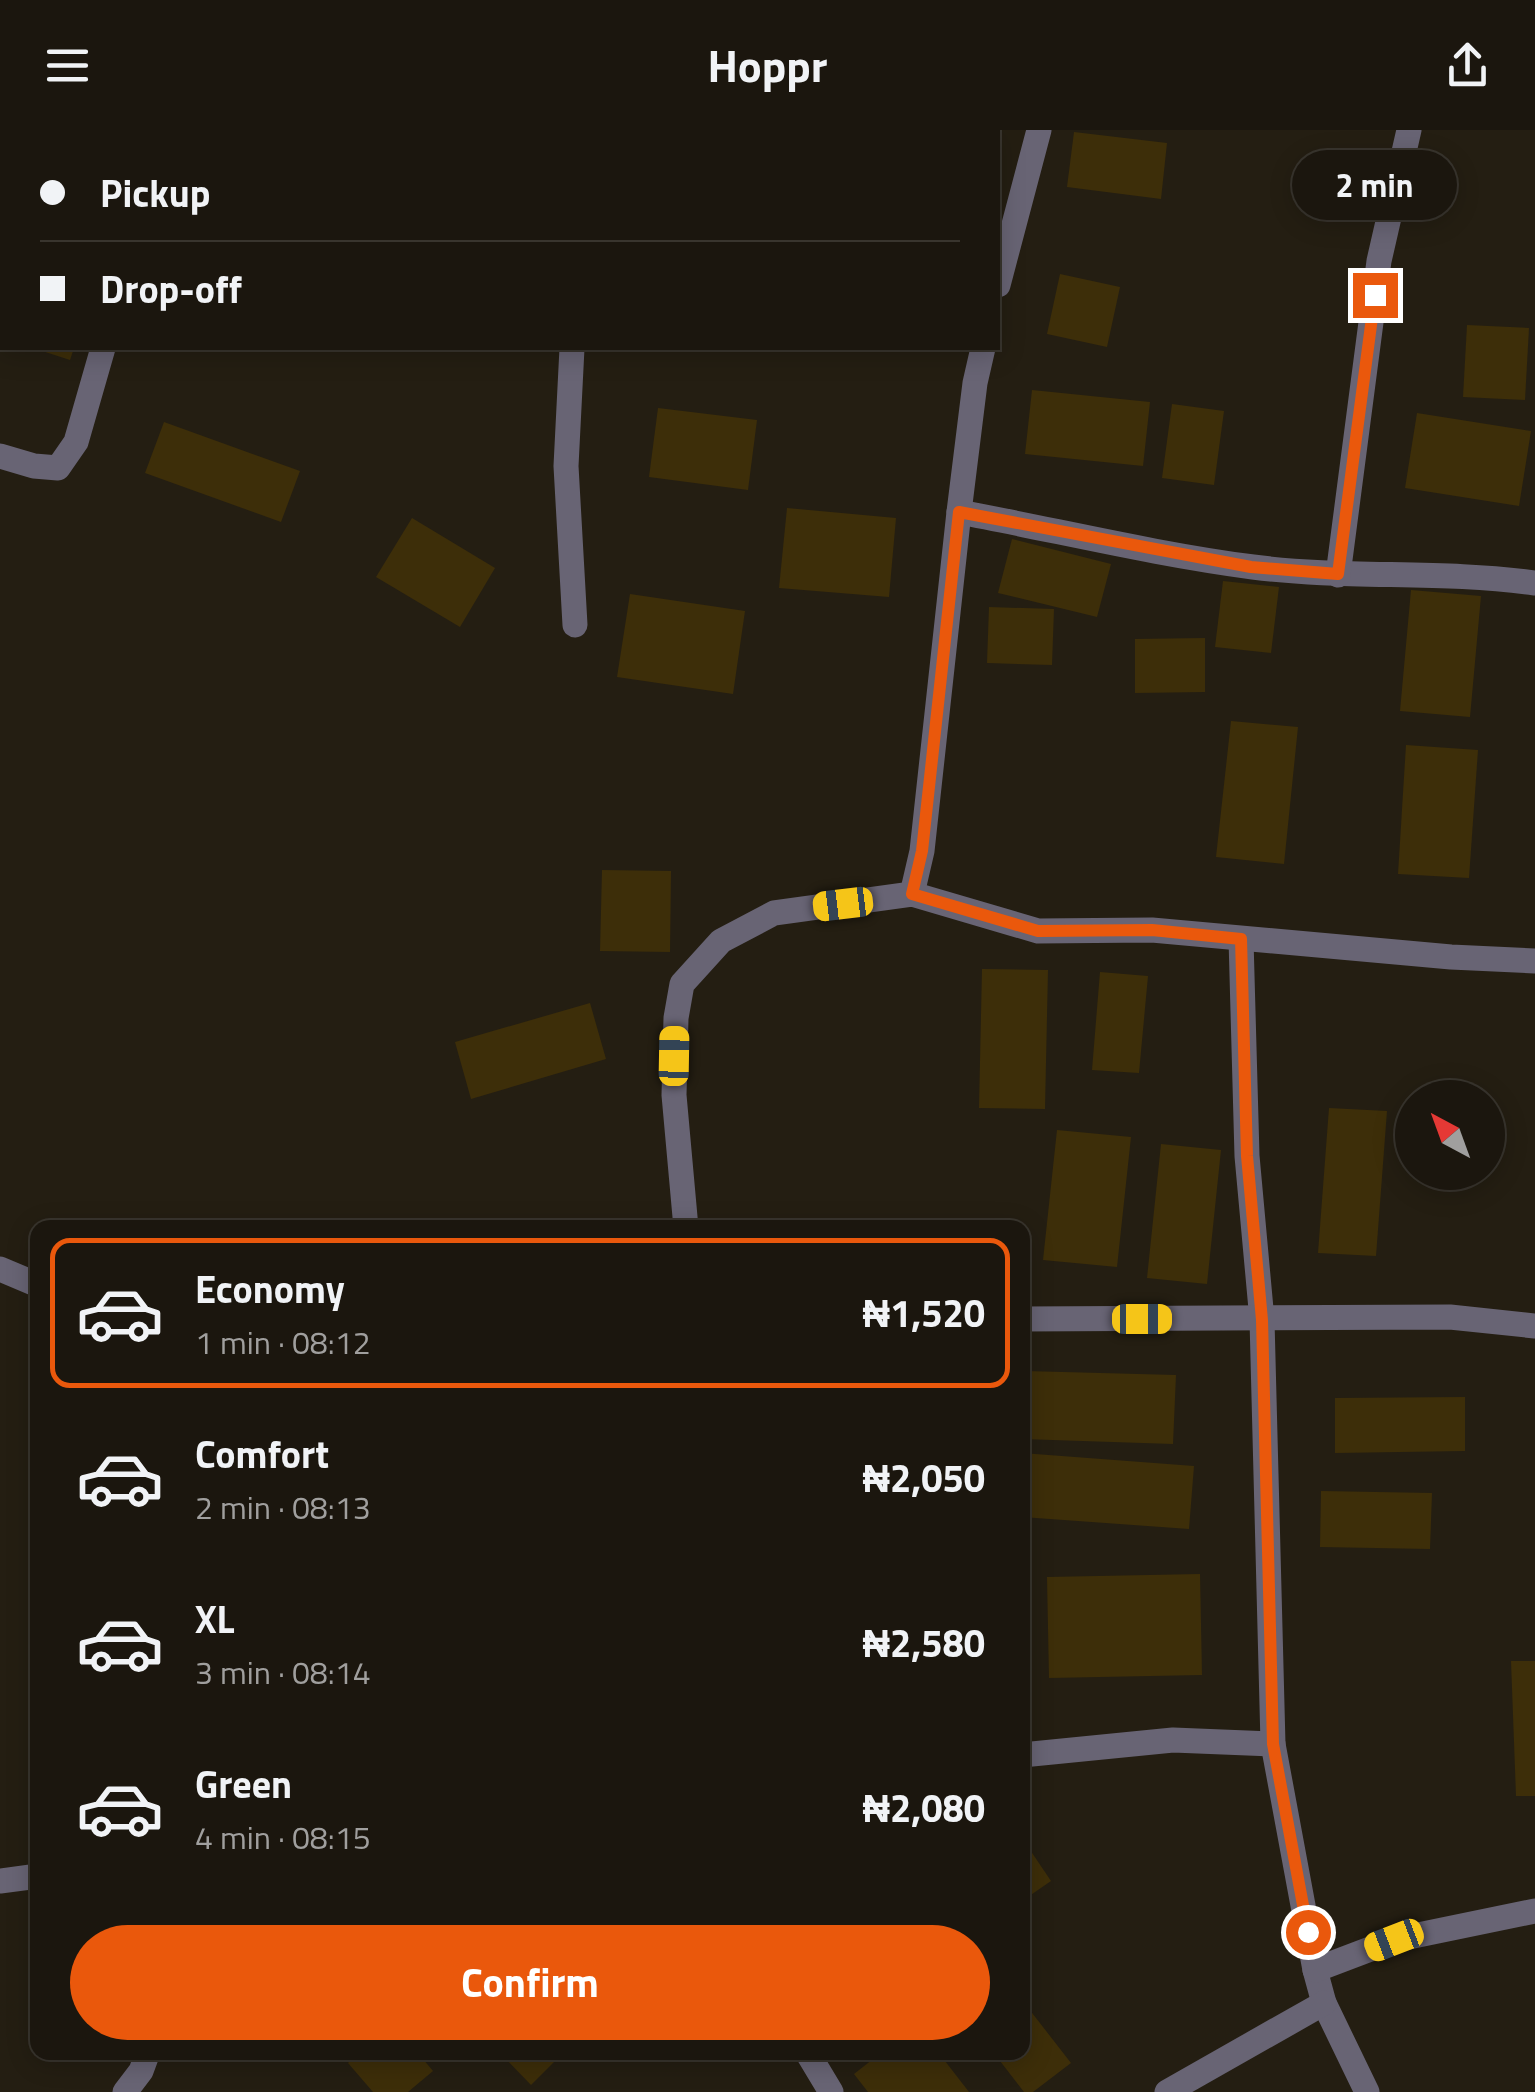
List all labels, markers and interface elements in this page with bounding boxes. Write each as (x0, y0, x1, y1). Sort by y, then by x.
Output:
text: Hoppr (708, 31, 827, 99)
icon: menu (40, 38, 95, 93)
icon: share (1440, 38, 1495, 93)
callout: 2 min (1292, 150, 1458, 220)
text: 2 min (1336, 161, 1413, 209)
text: Pickup (100, 164, 210, 222)
text: Drop-off (100, 260, 242, 318)
route end (1353, 273, 1398, 318)
car (811, 885, 875, 923)
car (658, 1026, 690, 1086)
north arrow (1395, 1080, 1505, 1190)
map controls (1395, 1080, 1505, 1190)
text: Economy (195, 1260, 345, 1318)
icon: car (75, 1268, 165, 1358)
text: ₦1,520 (862, 1284, 985, 1342)
car (1112, 1304, 1172, 1334)
text: 1 min · 08:12 (195, 1318, 371, 1366)
text: Comfort (195, 1425, 329, 1483)
icon: car (75, 1433, 165, 1523)
text: ₦2,050 (862, 1449, 985, 1507)
text: 2 min · 08:13 (195, 1483, 371, 1531)
text: XL (195, 1590, 235, 1648)
icon: car (75, 1598, 165, 1688)
text: ₦2,580 (862, 1614, 985, 1672)
text: 3 min · 08:14 (195, 1648, 371, 1696)
text: Green (195, 1755, 292, 1813)
icon: car (75, 1763, 165, 1853)
text: ₦2,080 (862, 1779, 985, 1837)
text: 4 min · 08:15 (195, 1813, 371, 1861)
route start (1286, 1910, 1331, 1955)
car (1361, 1915, 1427, 1965)
button: Confirm (70, 1925, 990, 2040)

